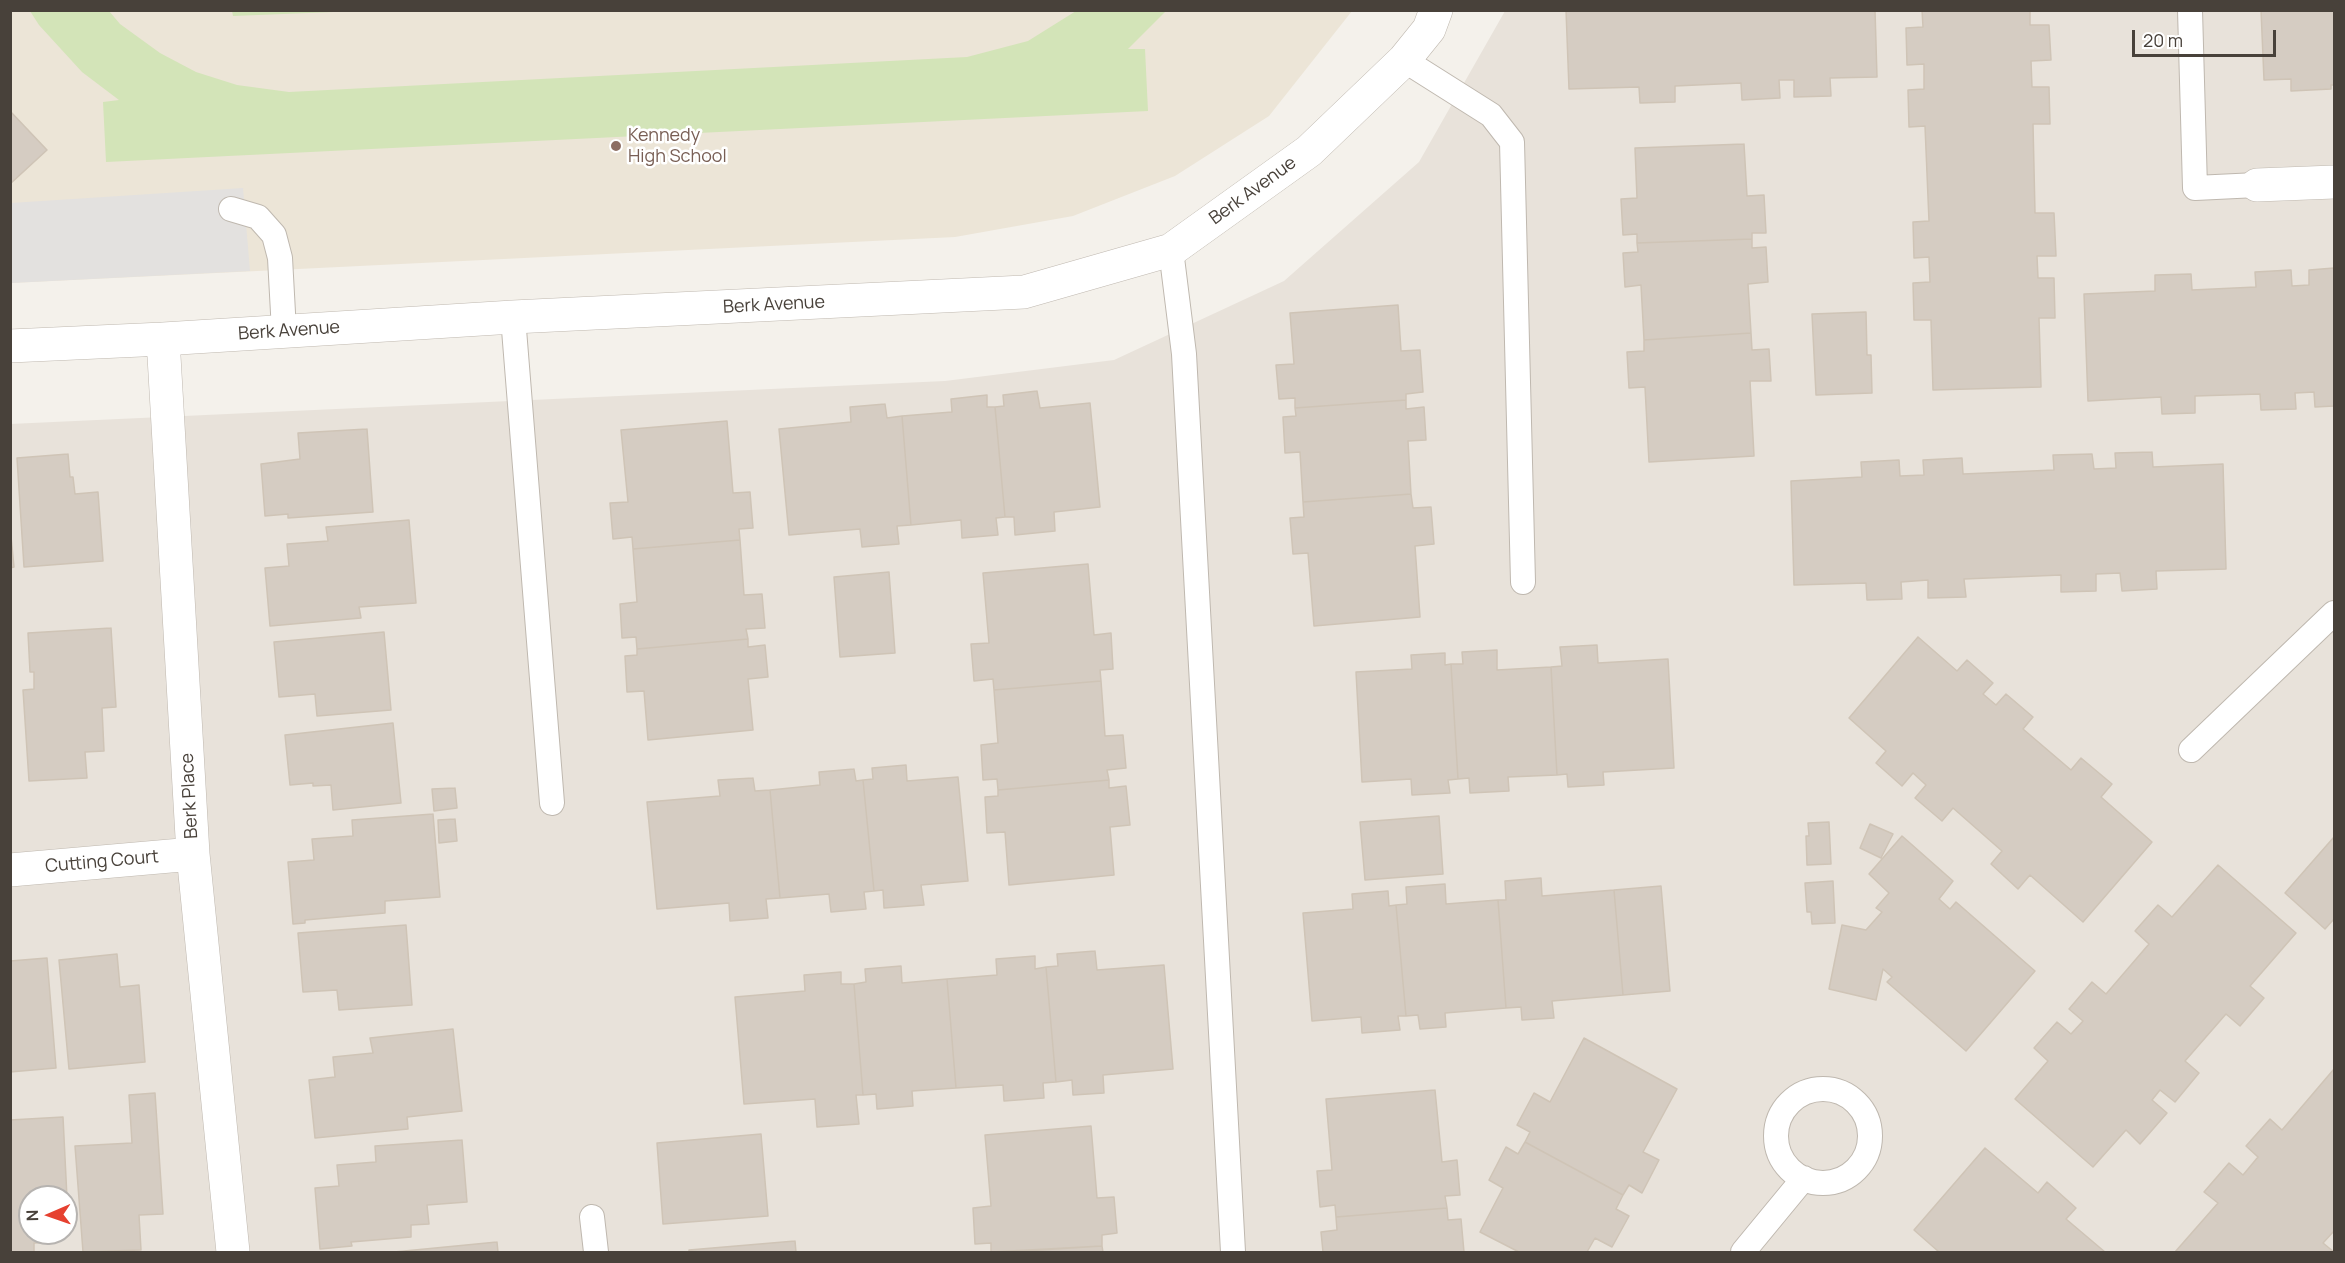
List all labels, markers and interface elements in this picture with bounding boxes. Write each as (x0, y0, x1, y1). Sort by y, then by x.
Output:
scale bar (2135, 18, 2279, 56)
text: 20 m (2143, 28, 2183, 52)
place label: Kennedy High School (628, 125, 727, 168)
marker: Kennedy High School (609, 139, 623, 153)
street label: Berk Avenue (1205, 152, 1301, 230)
street label: Berk Avenue (722, 292, 826, 318)
street label: Berk Avenue (237, 317, 341, 345)
street label: Berk Place (177, 753, 203, 839)
street label: Cutting Court (44, 846, 160, 878)
north arrow (18, 1185, 78, 1245)
text: N (21, 1209, 43, 1222)

